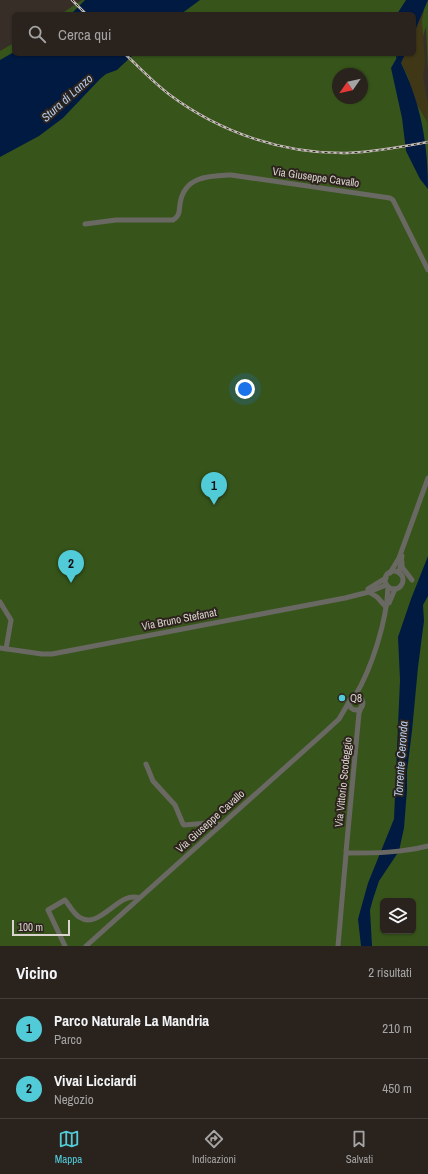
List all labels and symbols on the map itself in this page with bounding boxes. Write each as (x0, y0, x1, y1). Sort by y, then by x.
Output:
north arrow (332, 68, 368, 104)
water label: Stura di Lanzo (38, 70, 97, 125)
street label: Via Giuseppe Cavallo (272, 164, 360, 190)
your location (235, 379, 255, 399)
pin: 1 (201, 472, 227, 505)
pin: 2 (58, 550, 84, 583)
street label: Via Bruno Stefanat (140, 605, 218, 633)
place label: Q8 (350, 691, 362, 705)
marker: Q8 (337, 693, 347, 703)
water label: Torrente Ceronda (390, 720, 412, 798)
street label: Via Vittorio Scodeggio (331, 736, 355, 828)
street label: Via Giuseppe Cavallo (173, 786, 247, 856)
scale bar (12, 918, 70, 937)

